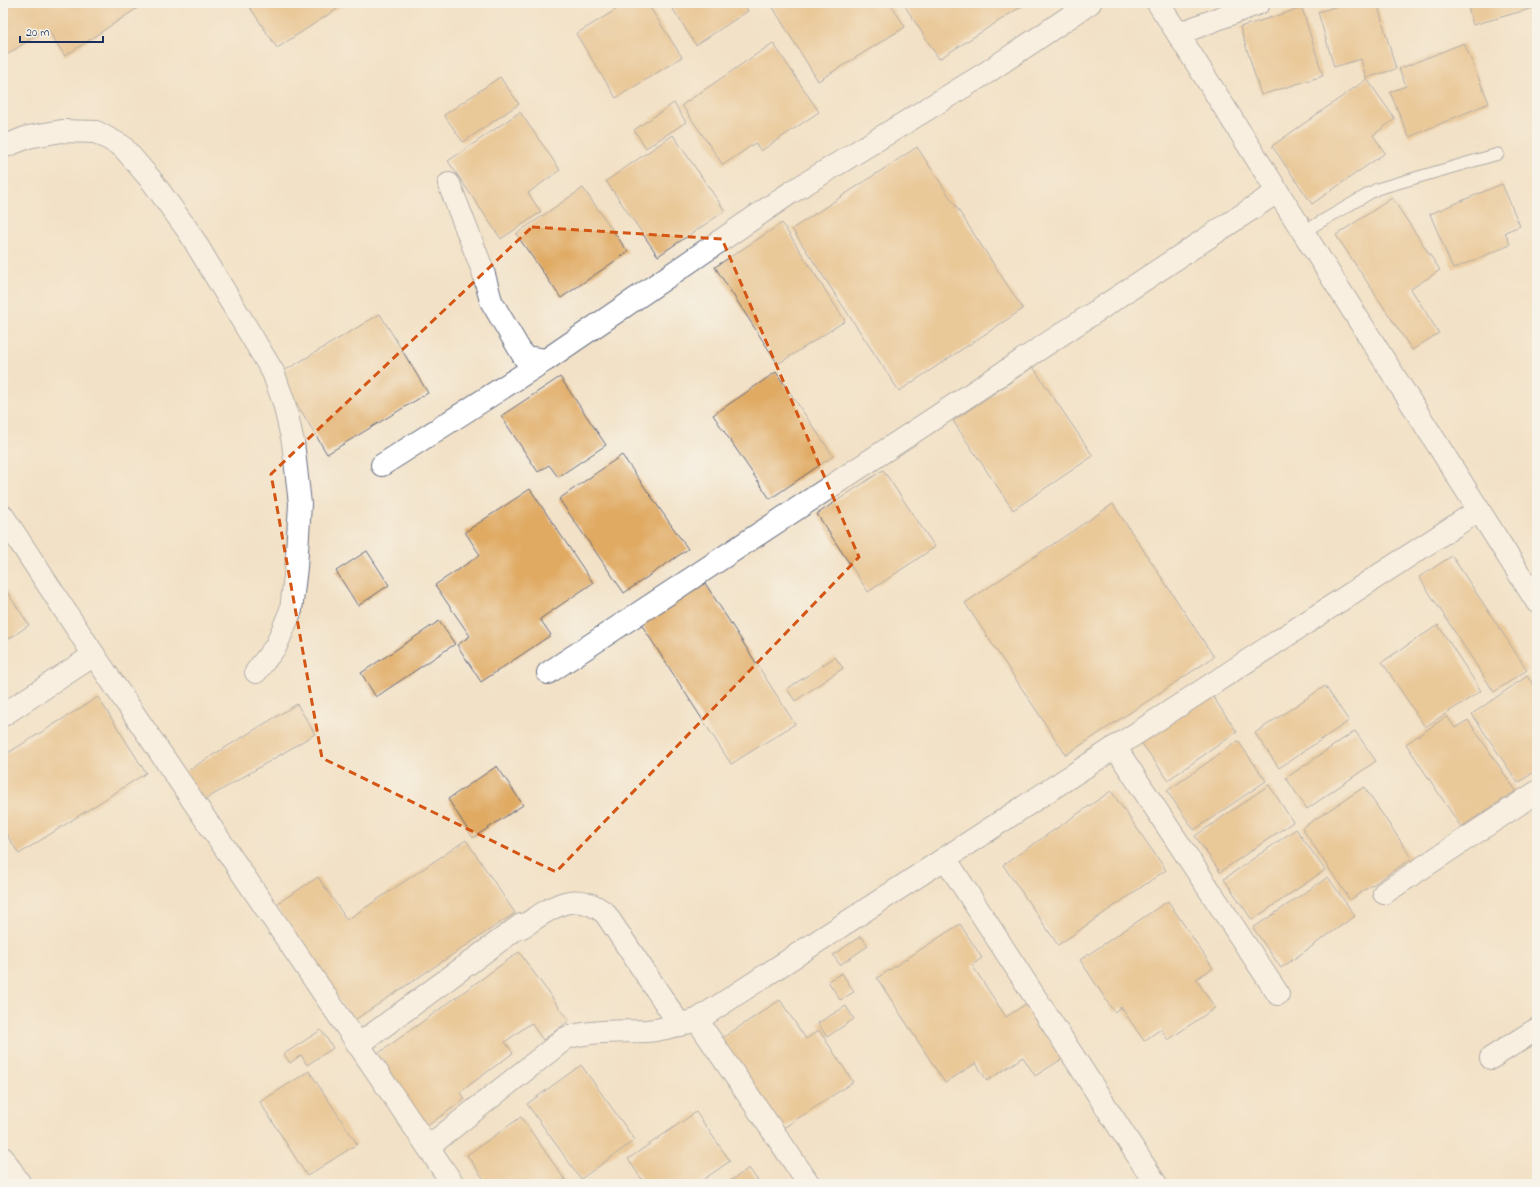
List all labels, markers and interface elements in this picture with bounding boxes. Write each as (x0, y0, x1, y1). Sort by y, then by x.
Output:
scale bar (20, 18, 103, 44)
text: 20 m (26, 24, 49, 42)

